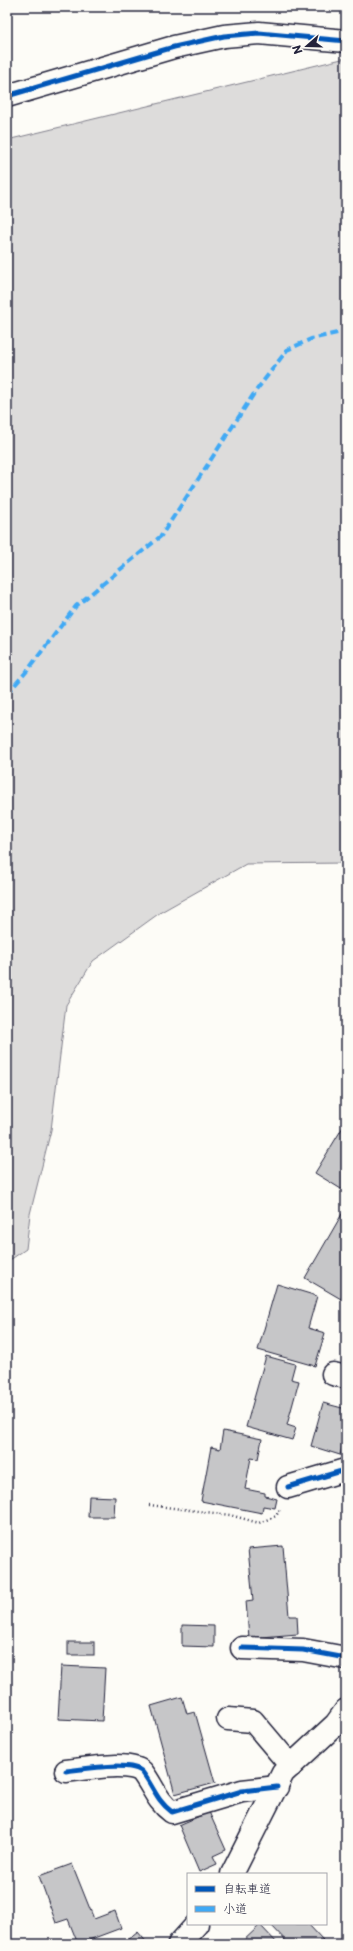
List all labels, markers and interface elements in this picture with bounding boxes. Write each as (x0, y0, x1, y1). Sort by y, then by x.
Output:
north arrow (287, 26, 327, 66)
text: N (288, 42, 307, 57)
legend (187, 1873, 327, 1925)
text: 自転車道 (223, 1879, 271, 1897)
text: 小道 (223, 1899, 247, 1917)

